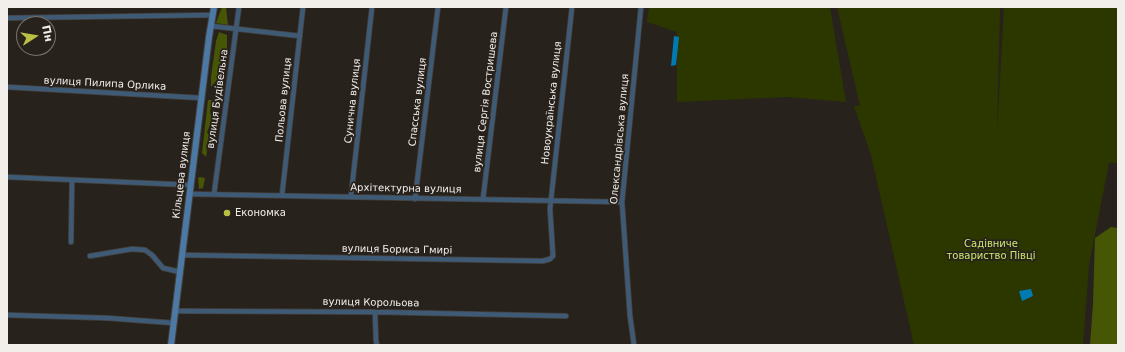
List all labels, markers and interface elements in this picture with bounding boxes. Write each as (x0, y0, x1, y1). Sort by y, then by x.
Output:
north arrow (16, 16, 56, 56)
text: Пн (39, 24, 55, 43)
street label: вулиця Сергія Востришева (471, 31, 501, 173)
street label: Новоукраїнська вулиця (540, 41, 564, 165)
street label: вулиця Будівельна (205, 49, 231, 149)
street label: Польова вулиця (274, 57, 294, 143)
street label: Спасська вулиця (407, 57, 429, 147)
street label: Сунична вулиця (343, 58, 363, 144)
street label: Олександрівська вулиця (608, 73, 632, 205)
street label: вулиця Пилипа Орлика (43, 75, 167, 93)
street label: Кільцева вулиця (171, 131, 193, 219)
street label: Архітектурна вулиця (350, 182, 462, 196)
place label: Економка (235, 207, 286, 219)
marker: Економка (222, 208, 232, 218)
park label: Садівниче товариство Півці (946, 238, 1036, 262)
street label: вулиця Бориса Гмирі (342, 243, 452, 257)
street label: вулиця Корольова (322, 296, 420, 310)

